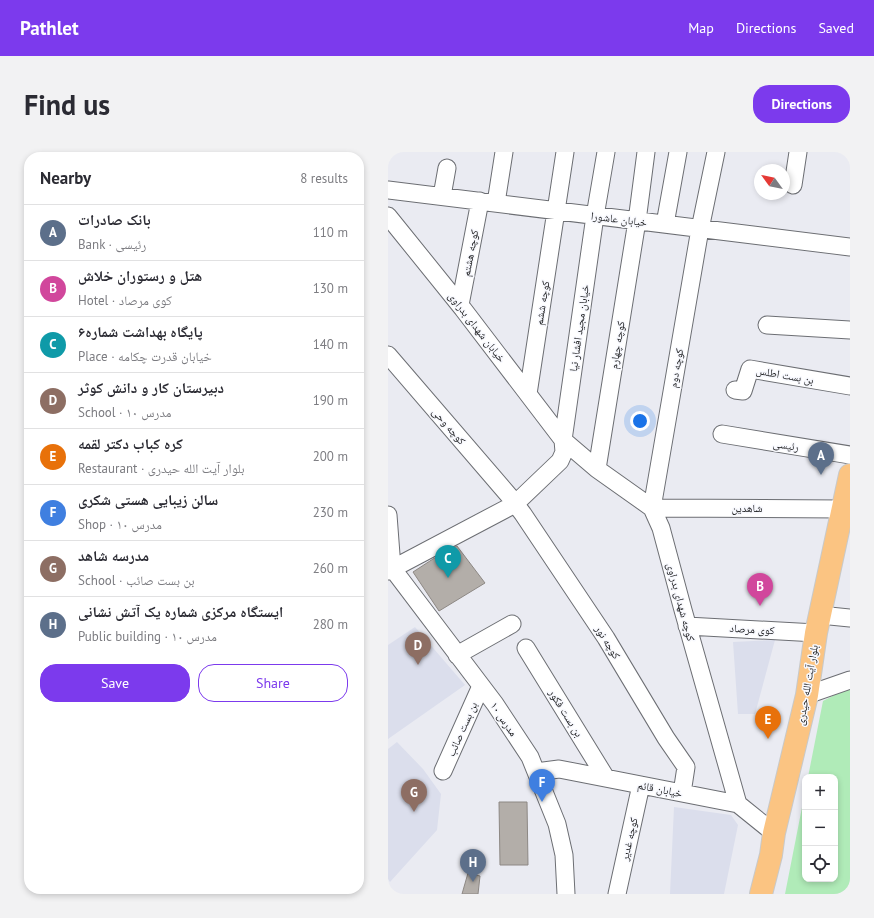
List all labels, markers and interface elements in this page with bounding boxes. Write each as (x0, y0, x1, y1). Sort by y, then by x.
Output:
text: Pathlet (20, 16, 79, 40)
text: Map (688, 19, 714, 37)
text: Directions (736, 19, 796, 37)
text: Saved (818, 19, 854, 37)
button: Directions (753, 85, 850, 123)
text: Find us (24, 86, 110, 123)
north arrow (754, 164, 790, 200)
text: Nearby (40, 167, 91, 189)
text: 8 results (300, 170, 348, 187)
street label: خیابان عاشورا (590, 209, 648, 229)
text: بانک صادرات (78, 210, 151, 229)
text: A (49, 224, 57, 241)
text: 110 m (313, 224, 348, 241)
street label: کوچه هشتم (459, 228, 482, 278)
text: Bank · رئیسی (78, 236, 146, 253)
text: هتل و رستوران خلاش (78, 266, 202, 285)
street label: کوچه ششم (532, 279, 553, 326)
text: B (49, 280, 57, 297)
text: 130 m (313, 280, 348, 297)
street label: خیابان مجید افشار نیا (566, 284, 592, 372)
street label: خیابان شهدای بدراوی (445, 289, 509, 365)
text: Hotel · کوی مرصاد (78, 292, 172, 309)
street label: کوچه چهارم (606, 320, 628, 370)
text: پایگاه بهداشت شماره۶ (78, 322, 203, 341)
text: C (49, 336, 57, 353)
text: 140 m (313, 336, 348, 353)
street label: کوچه دوم (666, 347, 686, 389)
text: Place · خیابان قدرت چکامه (78, 348, 212, 365)
street label: بن بست اطلس (755, 363, 815, 387)
text: دبیرستان کار و دانش کوثر (78, 378, 224, 397)
text: D (49, 392, 57, 409)
text: 190 m (313, 392, 348, 409)
text: School · مدرس ۱۰ (78, 404, 171, 421)
street label: کوچه وحی (429, 405, 469, 448)
your location (630, 411, 650, 431)
text: کره کباب دکتر لقمه (78, 434, 183, 453)
street label: رئیسی (772, 436, 800, 454)
pin: A (808, 442, 834, 475)
text: E (50, 448, 56, 465)
text: 200 m (313, 448, 348, 465)
text: Restaurant · بلوار آیت الله حیدری (78, 460, 244, 477)
text: سالن زیبایی هستی شکری (78, 490, 218, 509)
street label: شاهدین (731, 501, 763, 515)
text: F (50, 504, 56, 521)
text: 230 m (313, 504, 348, 521)
text: Shop · مدرس ۱۰ (78, 516, 162, 533)
pin: C (435, 545, 461, 578)
text: مدرسه شاهد (78, 546, 149, 565)
text: G (49, 560, 57, 577)
text: 260 m (313, 560, 348, 577)
street label: کوچه شهدای بدراوی (664, 561, 698, 643)
text: School · بن بست صائب (78, 572, 195, 589)
pin: B (747, 573, 773, 606)
text: ایستگاه مرکزی شماره یک آتش نشانی (78, 602, 283, 621)
text: H (49, 616, 57, 633)
text: 280 m (313, 616, 348, 633)
street label: کوی مرصاد (729, 621, 775, 637)
street label: کوچه نور (592, 622, 624, 662)
text: Public building · مدرس ۱۰ (78, 628, 217, 645)
pin: D (405, 632, 431, 665)
street label: بلوار آیت الله حیدری (793, 644, 821, 726)
button: Save (40, 664, 190, 702)
button: Share (198, 664, 348, 702)
street label: بن بست فکور (545, 686, 586, 739)
street label: مدرس ۱۰ (487, 699, 521, 739)
street label: بن بست صائب (444, 700, 480, 758)
pin: E (755, 706, 781, 739)
pin: F (529, 769, 555, 802)
map controls (802, 774, 838, 882)
button: + (802, 774, 838, 810)
street label: خیابان قائم (636, 778, 684, 801)
pin: G (401, 779, 427, 812)
button: − (802, 810, 838, 846)
street label: کوچه غدیر (617, 816, 641, 863)
button: locate (802, 846, 838, 882)
pin: H (460, 849, 486, 882)

